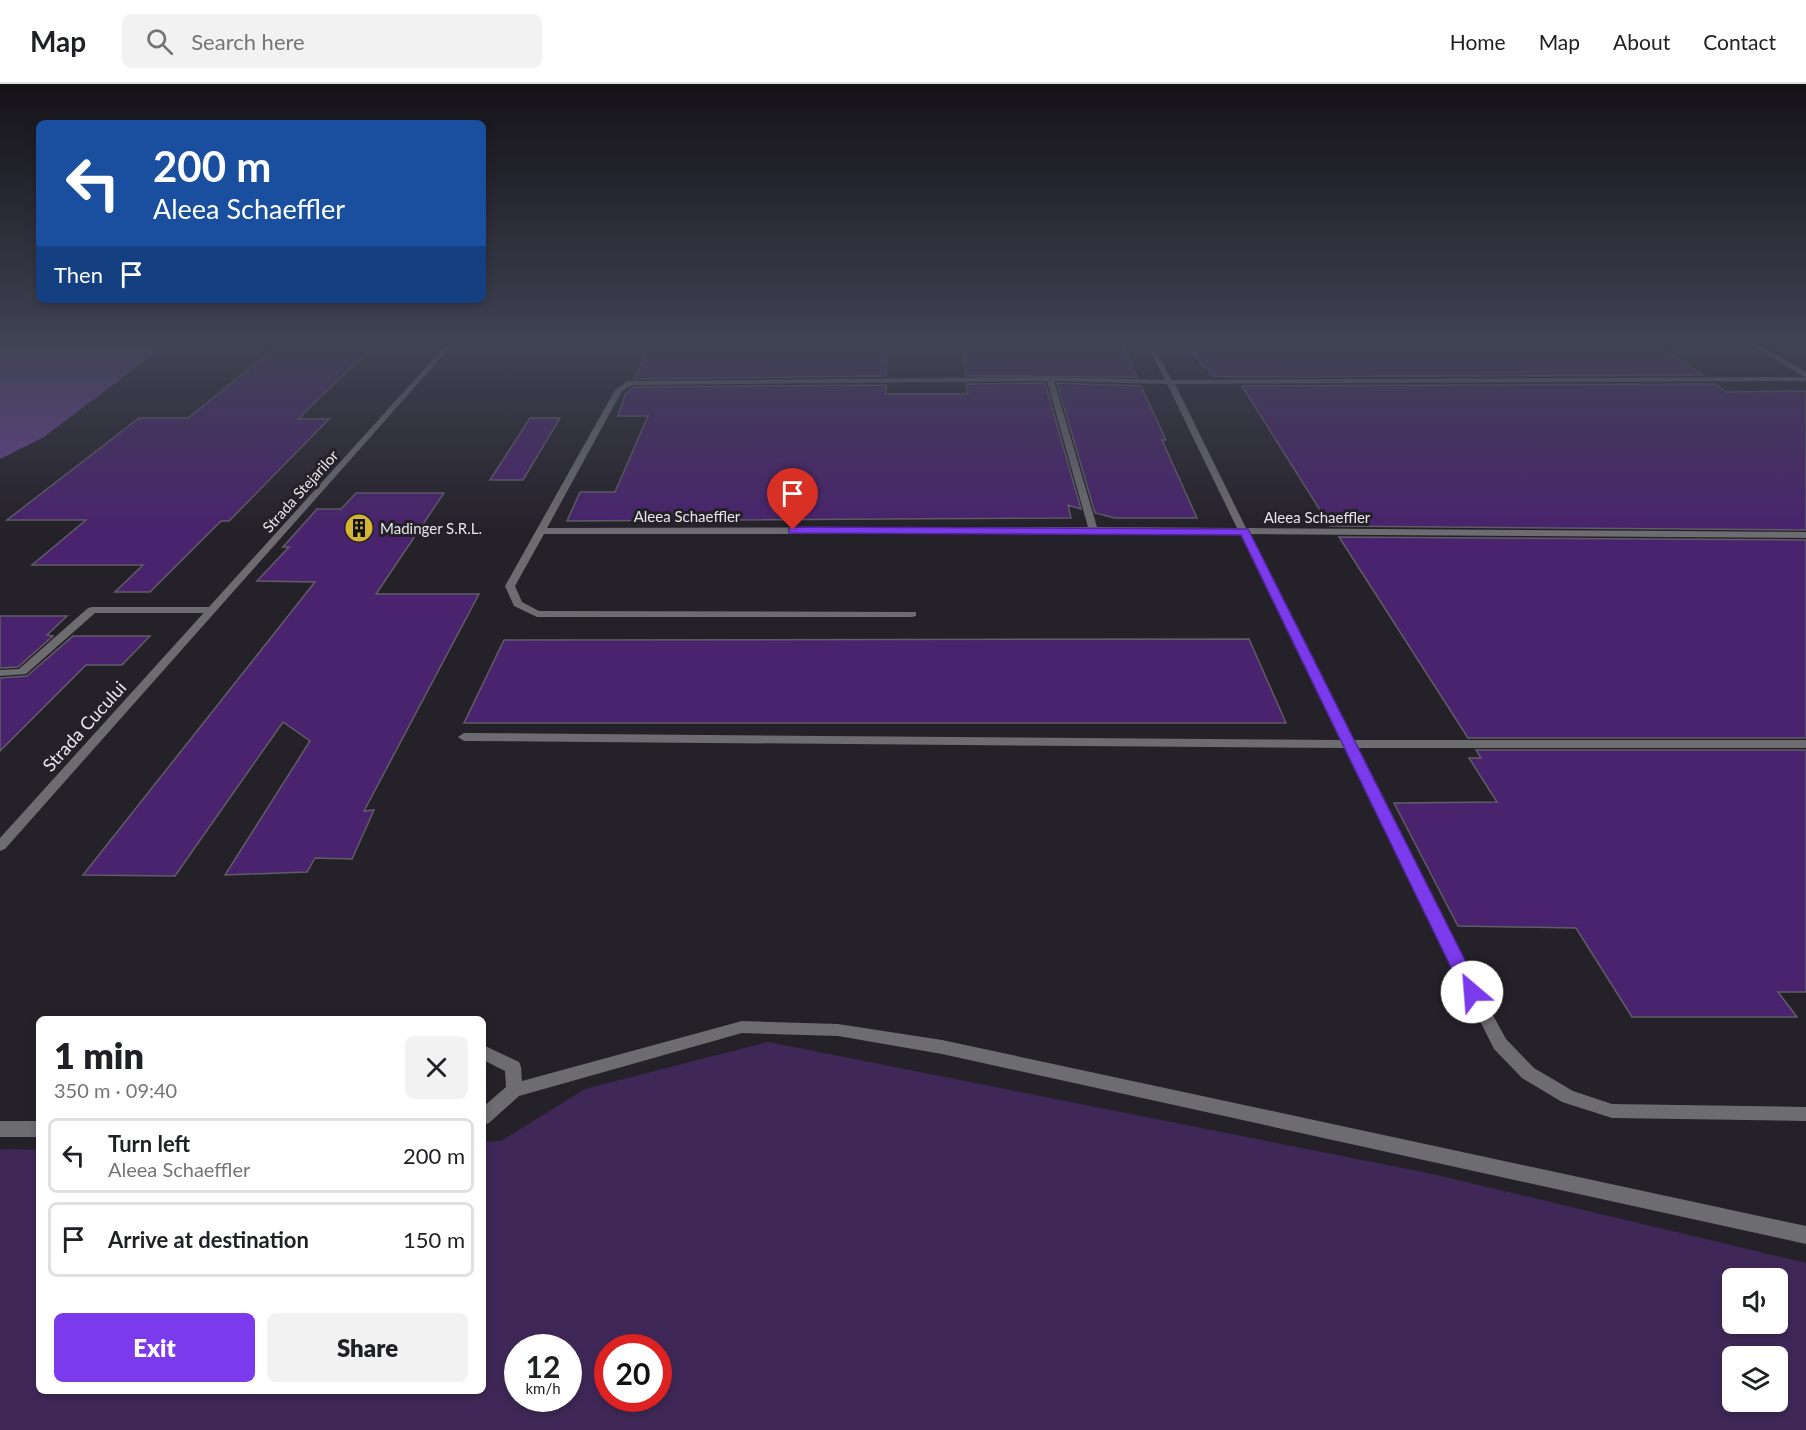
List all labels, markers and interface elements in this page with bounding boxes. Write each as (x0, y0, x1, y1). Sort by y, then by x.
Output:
search box (122, 14, 542, 68)
text: Map (30, 24, 86, 58)
icon: search (143, 25, 176, 58)
text: Search here (191, 28, 305, 55)
text: Home (1450, 29, 1506, 54)
text: Map (1539, 29, 1580, 54)
text: About (1613, 29, 1670, 54)
text: Contact (1703, 29, 1776, 54)
text: 200 m (153, 141, 271, 191)
icon: left (54, 144, 132, 222)
text: Aleea Schaeffler (153, 192, 345, 225)
icon: arrive (115, 258, 148, 291)
text: Then (54, 261, 103, 288)
street label: Strada Stejarilor (258, 446, 342, 536)
pin (767, 468, 818, 530)
icon: arrive (776, 477, 809, 510)
street label: Aleea Schaeffler (634, 507, 741, 525)
street label: Aleea Schaeffler (1264, 508, 1371, 526)
building icon: Madinger S.R.L. (343, 512, 375, 544)
place label: Madinger S.R.L. (380, 519, 482, 537)
street label: Strada Cucului (38, 676, 130, 776)
position arrow (1440, 960, 1504, 1024)
text: 1 min (54, 1033, 144, 1077)
button: close (405, 1036, 468, 1099)
text: 350 m · 09:40 (54, 1078, 177, 1102)
text: Turn left (108, 1130, 190, 1157)
icon: left (57, 1139, 90, 1172)
text: 200 m (403, 1142, 465, 1169)
text: Aleea Schaeffler (108, 1157, 250, 1181)
icon: arrive (57, 1223, 90, 1256)
text: Arrive at destination (108, 1226, 309, 1253)
text: 150 m (403, 1226, 465, 1253)
map controls (1722, 1268, 1788, 1412)
button: sound (1722, 1268, 1788, 1334)
button: Exit (54, 1313, 255, 1382)
button: Share (267, 1313, 468, 1382)
speed limit sign: 20 (594, 1334, 672, 1412)
button: layers (1722, 1346, 1788, 1412)
text: 12 (526, 1348, 560, 1384)
text: km/h (525, 1379, 561, 1397)

